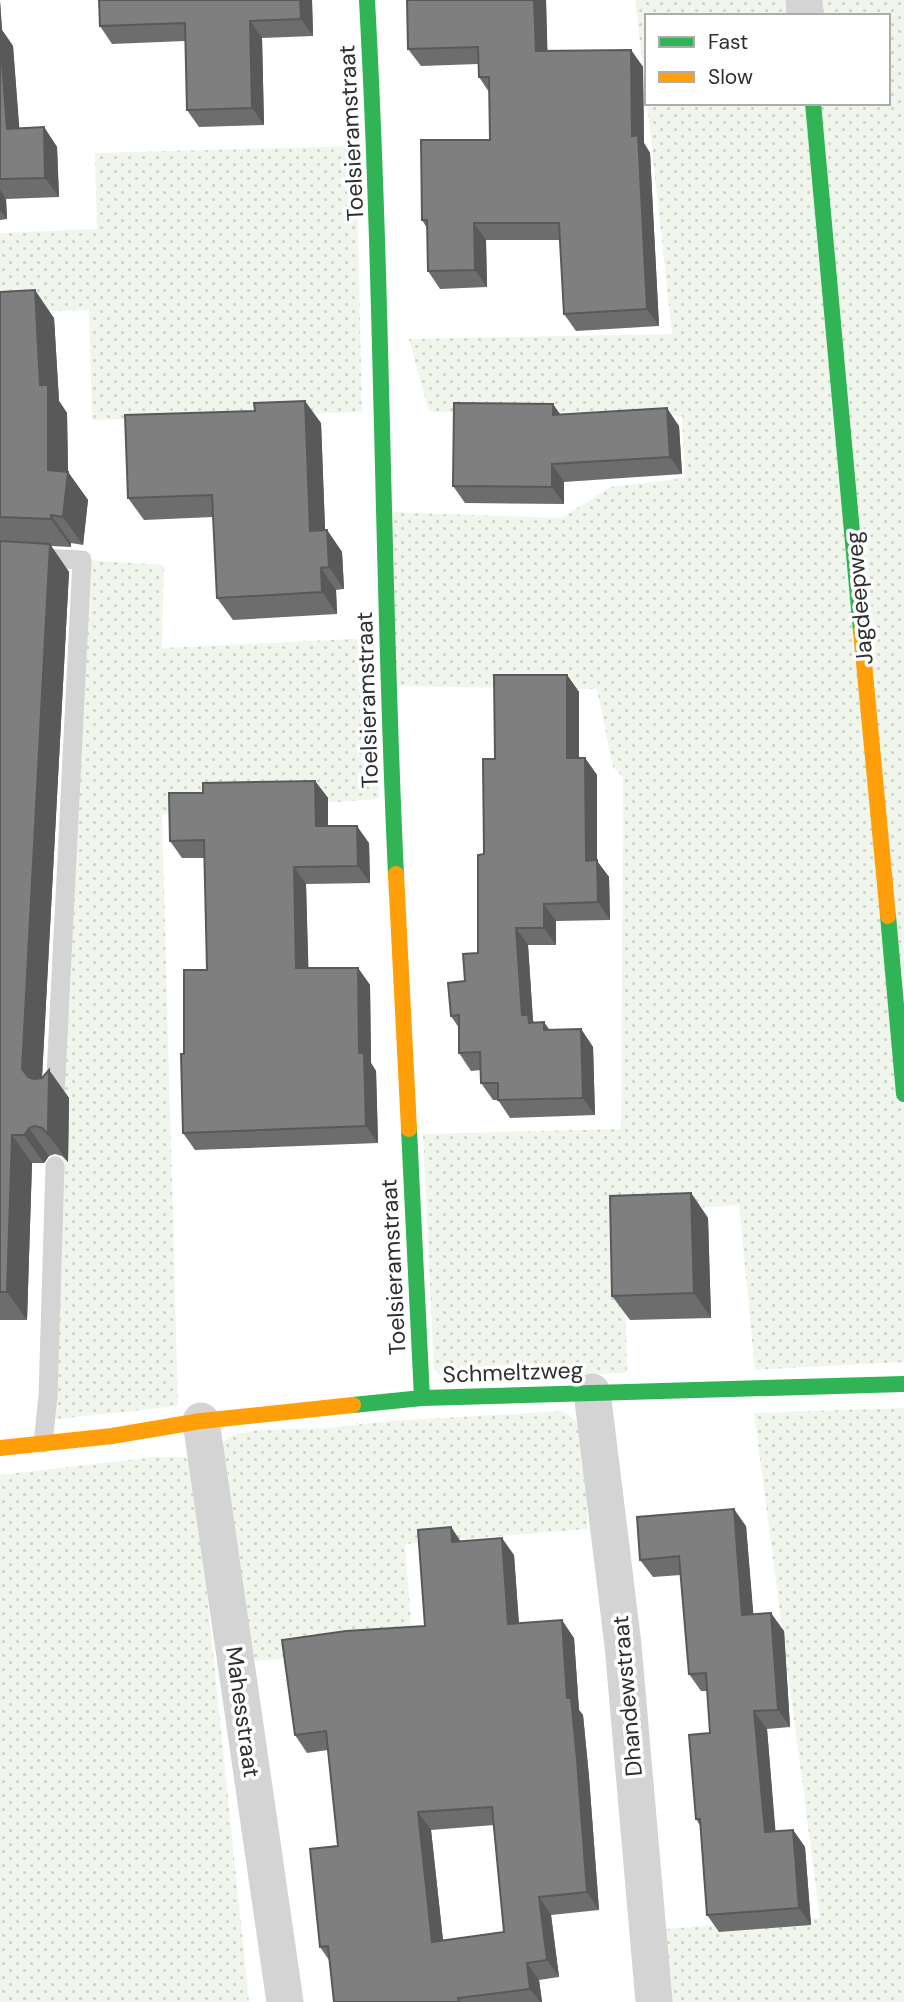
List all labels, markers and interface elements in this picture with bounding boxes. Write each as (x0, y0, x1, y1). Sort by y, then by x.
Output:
legend (645, 14, 890, 105)
text: Fast (708, 28, 748, 56)
street label: Toelsieramstraat (331, 44, 371, 222)
text: Slow (708, 63, 753, 91)
street label: Jagdeepweg (838, 530, 880, 666)
street label: Toelsieramstraat (349, 611, 385, 789)
street label: Toelsieramstraat (373, 1178, 413, 1356)
street label: Schmeltzweg (442, 1355, 584, 1389)
street label: Dhandewstraat (605, 1614, 649, 1778)
street label: Mahesstraat (219, 1645, 267, 1779)

